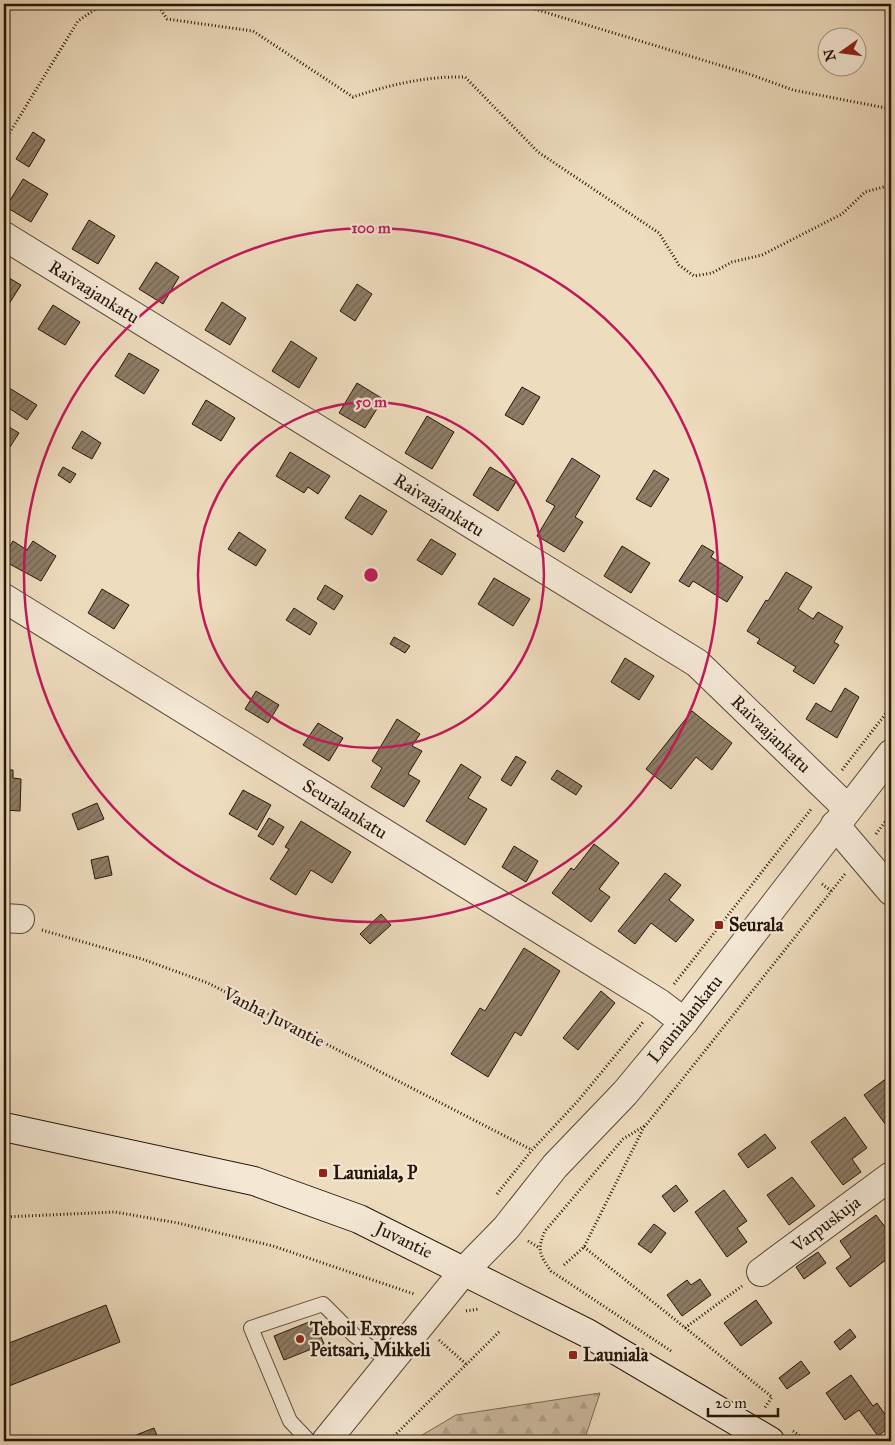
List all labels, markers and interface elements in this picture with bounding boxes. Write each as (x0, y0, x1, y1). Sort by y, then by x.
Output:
north arrow (818, 28, 868, 78)
text: N (820, 47, 840, 63)
text: 100 m (351, 219, 391, 237)
street label: Raivaajankatu (45, 256, 144, 329)
text: 50 m (355, 393, 387, 411)
street label: Raivaajankatu (390, 469, 489, 542)
centre of rings (362, 566, 380, 584)
street label: Raivaajankatu (727, 690, 816, 778)
street label: Seuralankatu (298, 774, 392, 844)
place label: Seurala (729, 914, 784, 936)
marker: Seurala (713, 919, 725, 931)
street label: Launialankatu (643, 970, 727, 1067)
street label: Vanha Juvantie (218, 982, 328, 1053)
place label: Launiala, P (333, 1162, 418, 1184)
marker: Launiala, P (317, 1167, 329, 1179)
street label: Varpuskuja (786, 1191, 865, 1258)
street label: Juvantie (370, 1216, 436, 1264)
place label: Teboil Express Peitsari, Mikkeli (309, 1318, 431, 1361)
marker: Teboil Express Peitsari, Mikkeli (294, 1333, 306, 1345)
place label: Launiala (583, 1344, 649, 1366)
marker: Launiala (567, 1349, 579, 1361)
scale bar (708, 1385, 778, 1417)
text: 20 m (715, 1394, 747, 1412)

